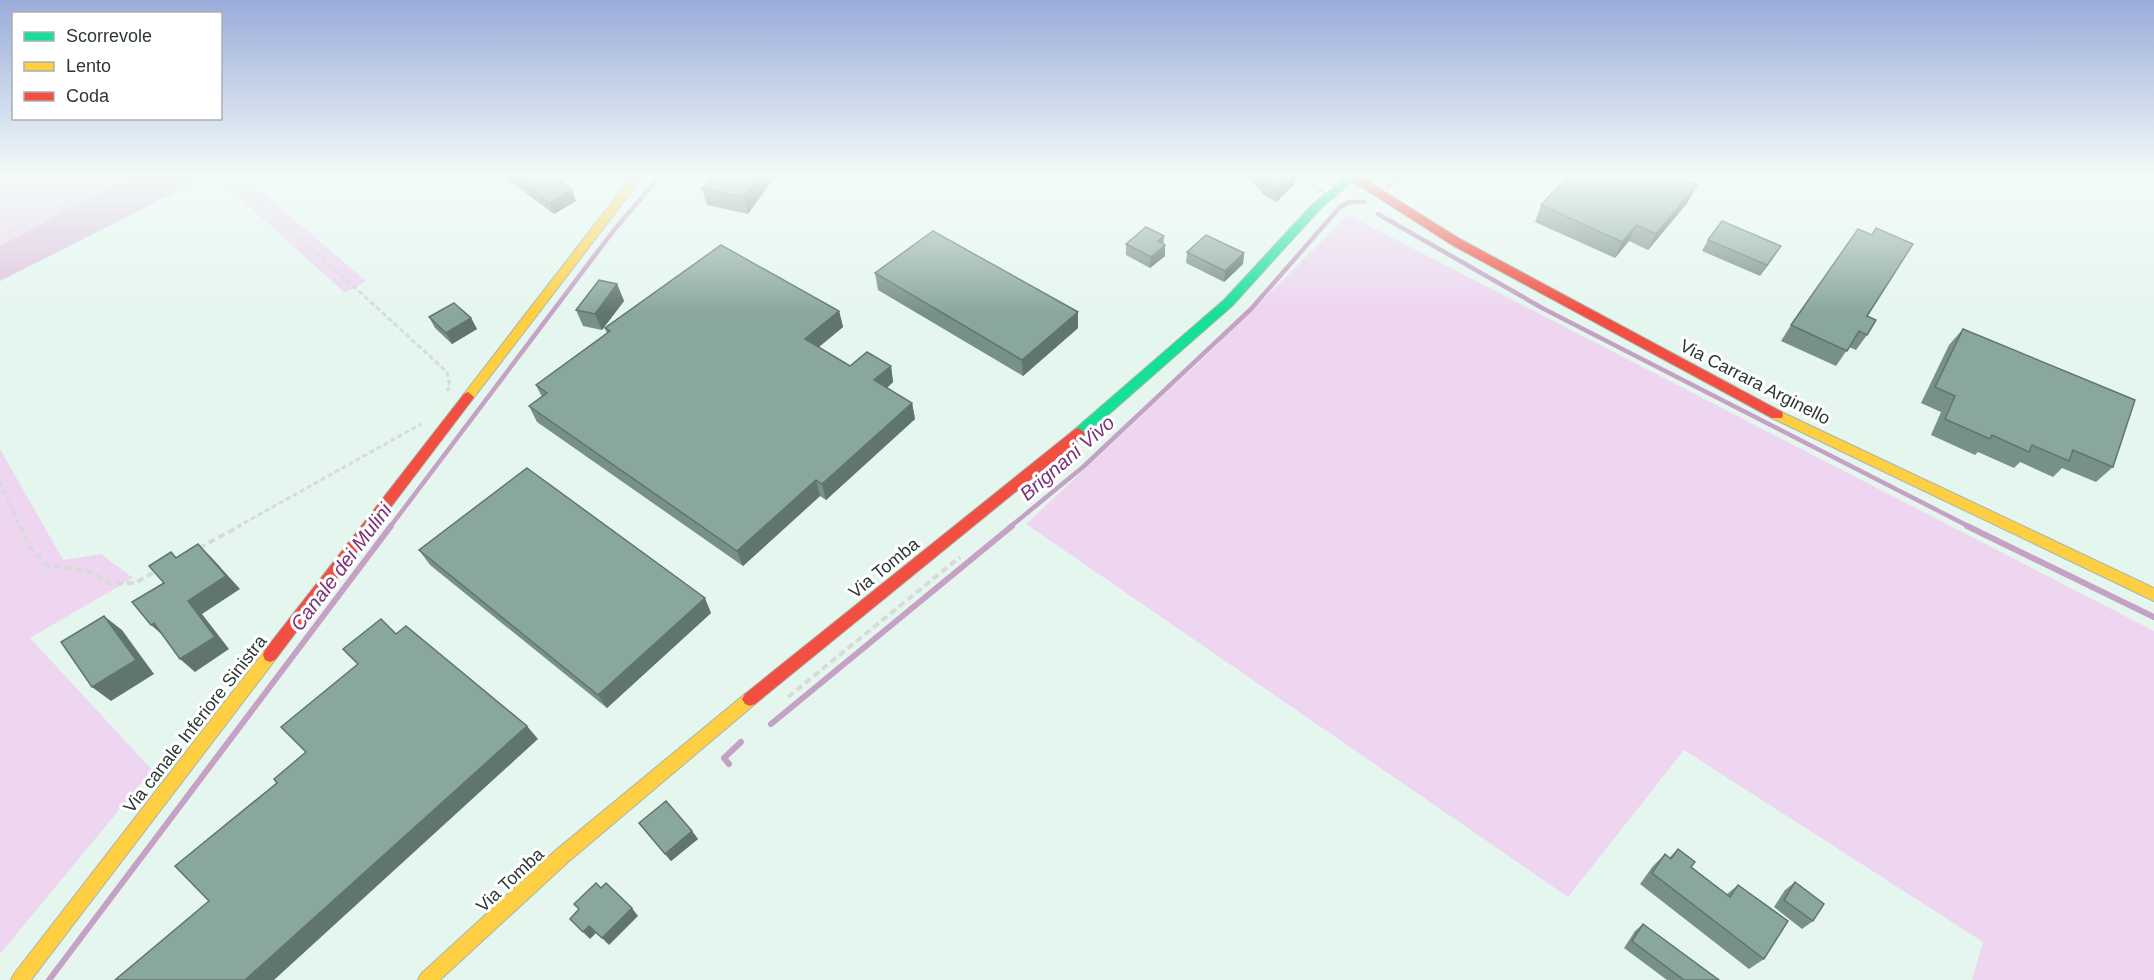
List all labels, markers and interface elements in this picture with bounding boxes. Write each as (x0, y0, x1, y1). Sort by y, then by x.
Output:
legend (12, 12, 222, 120)
text: Scorrevole (66, 26, 152, 46)
text: Lento (66, 56, 111, 76)
text: Coda (66, 86, 110, 106)
street label: Via Carrara Arginello (1677, 335, 1833, 429)
water label: Brignani Vivo (1015, 411, 1119, 505)
water label: Canale dei Mulini (286, 499, 396, 635)
street label: Via Tomba (845, 533, 924, 602)
street label: Via canale Inferiore Sinistra (119, 630, 271, 817)
street label: Via Tomba (472, 843, 548, 916)

